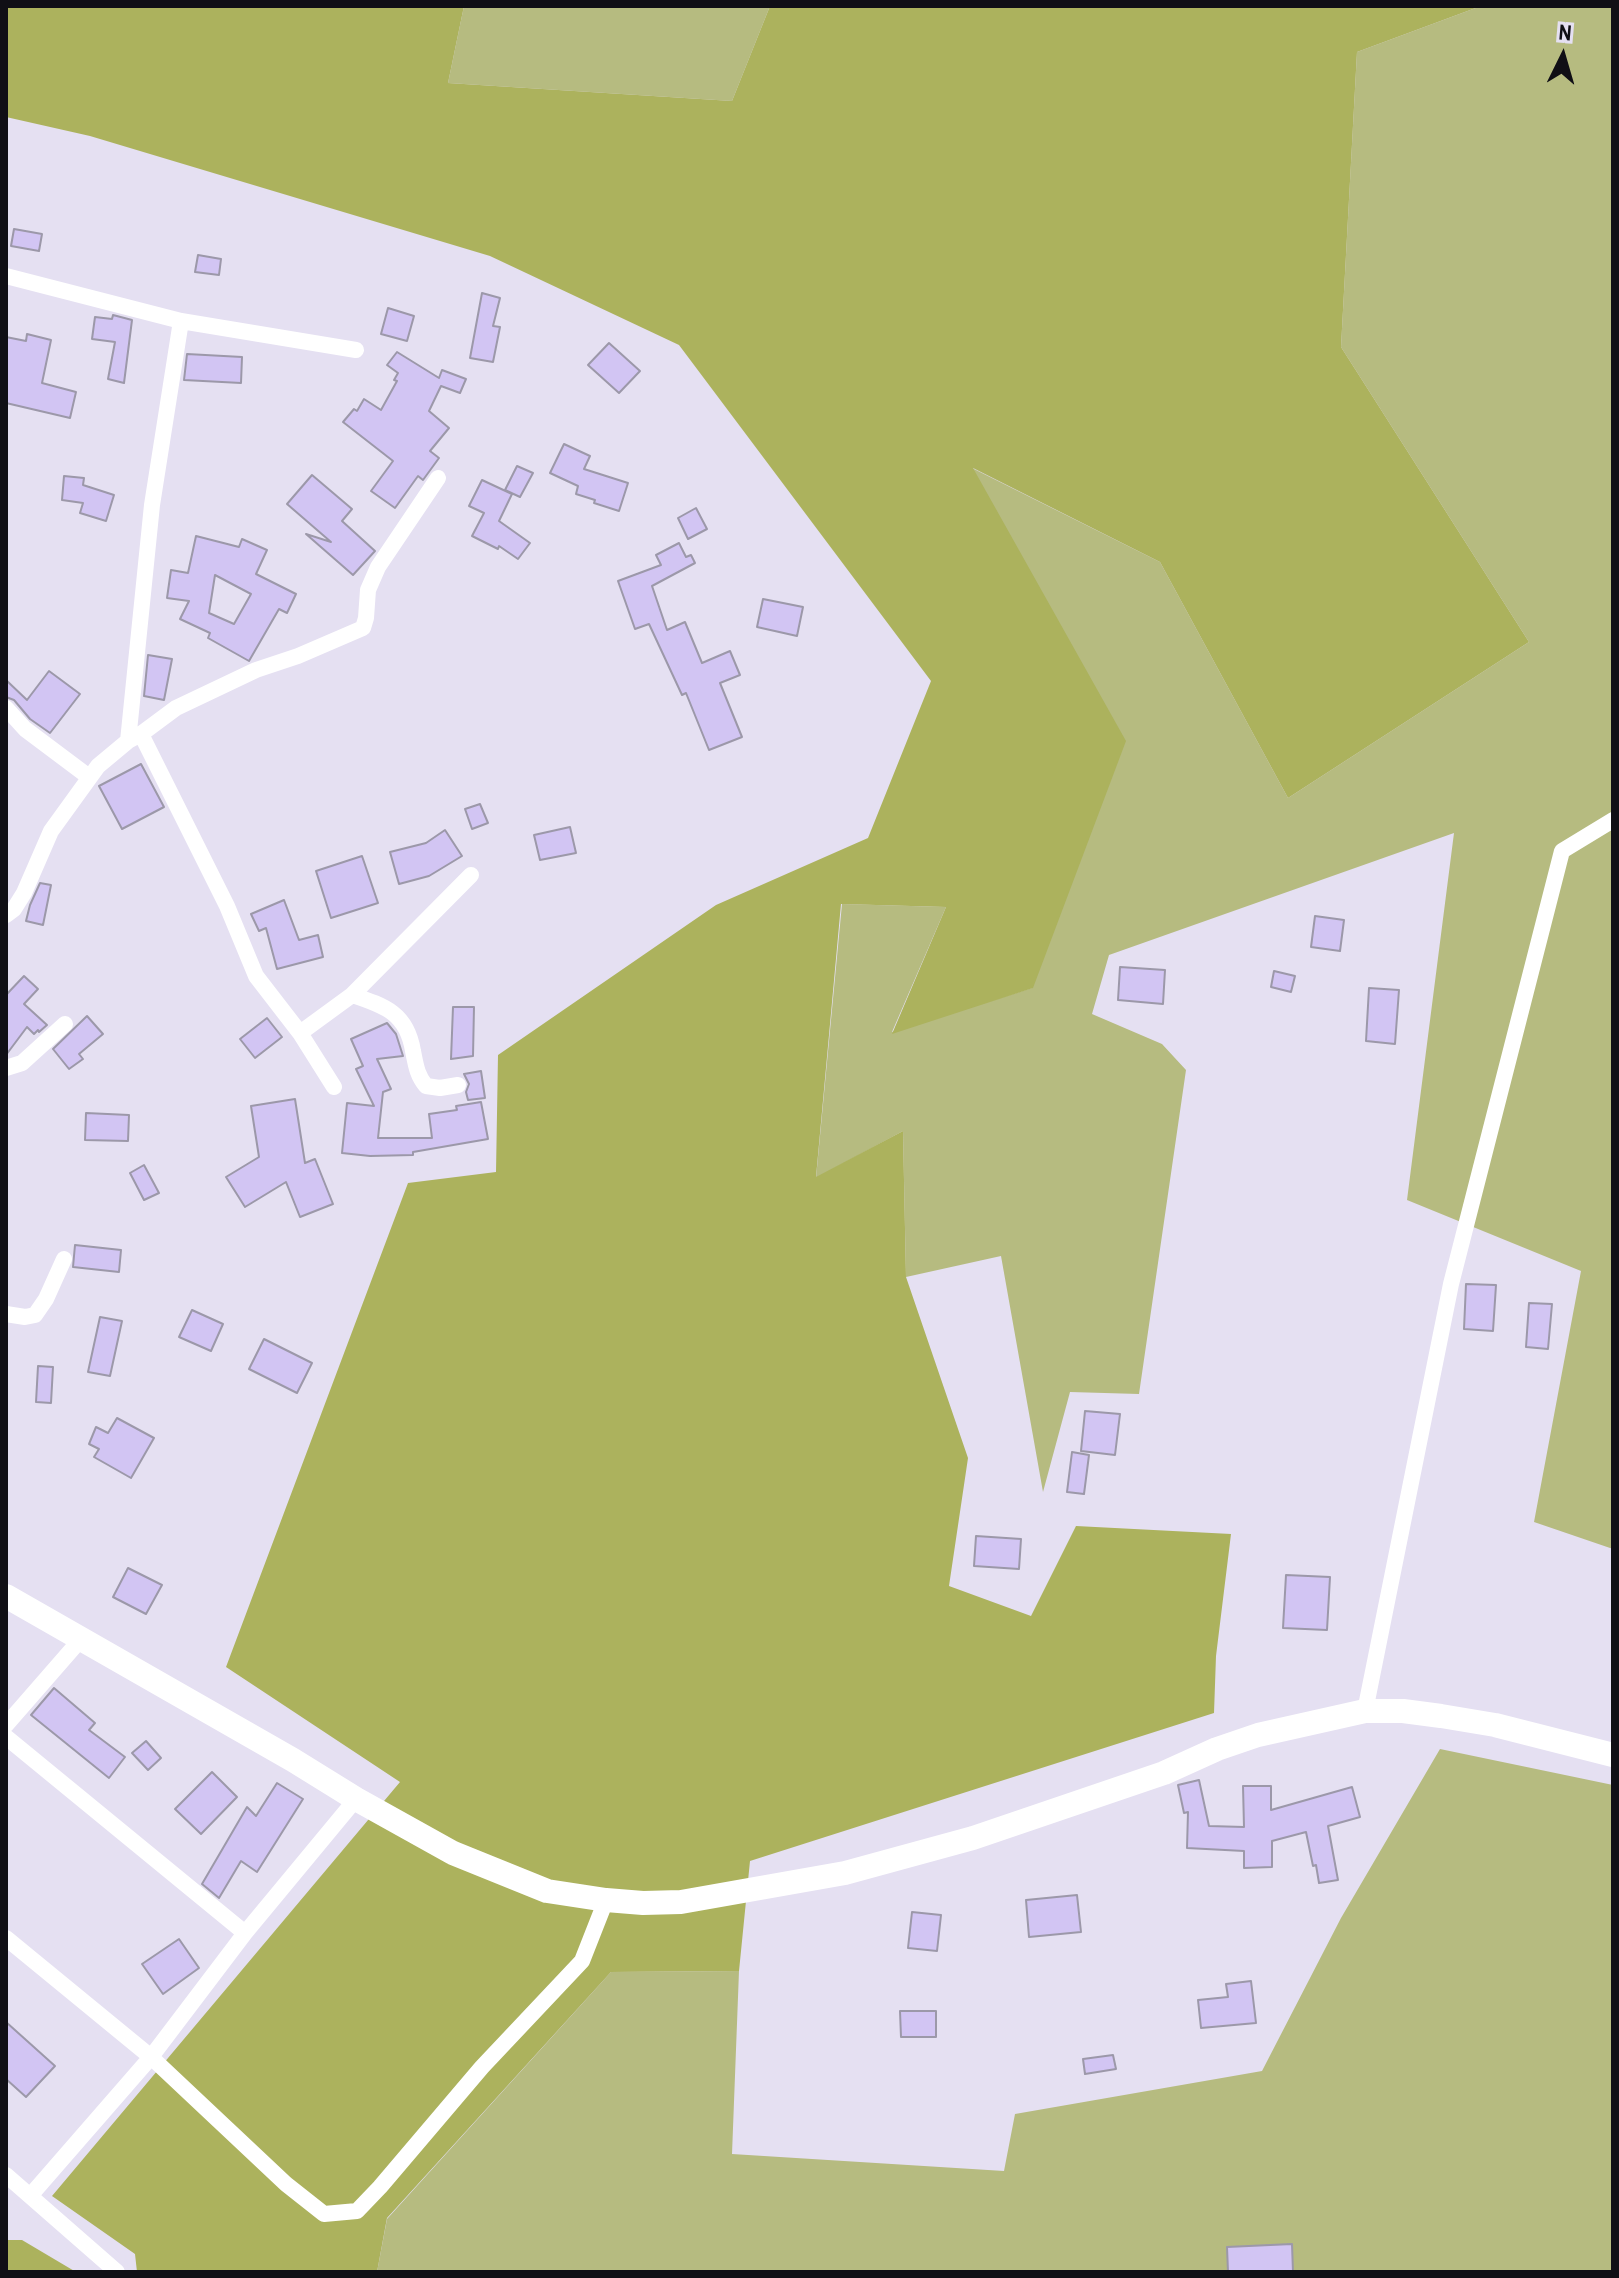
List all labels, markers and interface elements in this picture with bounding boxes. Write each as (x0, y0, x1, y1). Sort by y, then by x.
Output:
north arrow (1523, 16, 1603, 96)
text: N (1557, 17, 1573, 48)

